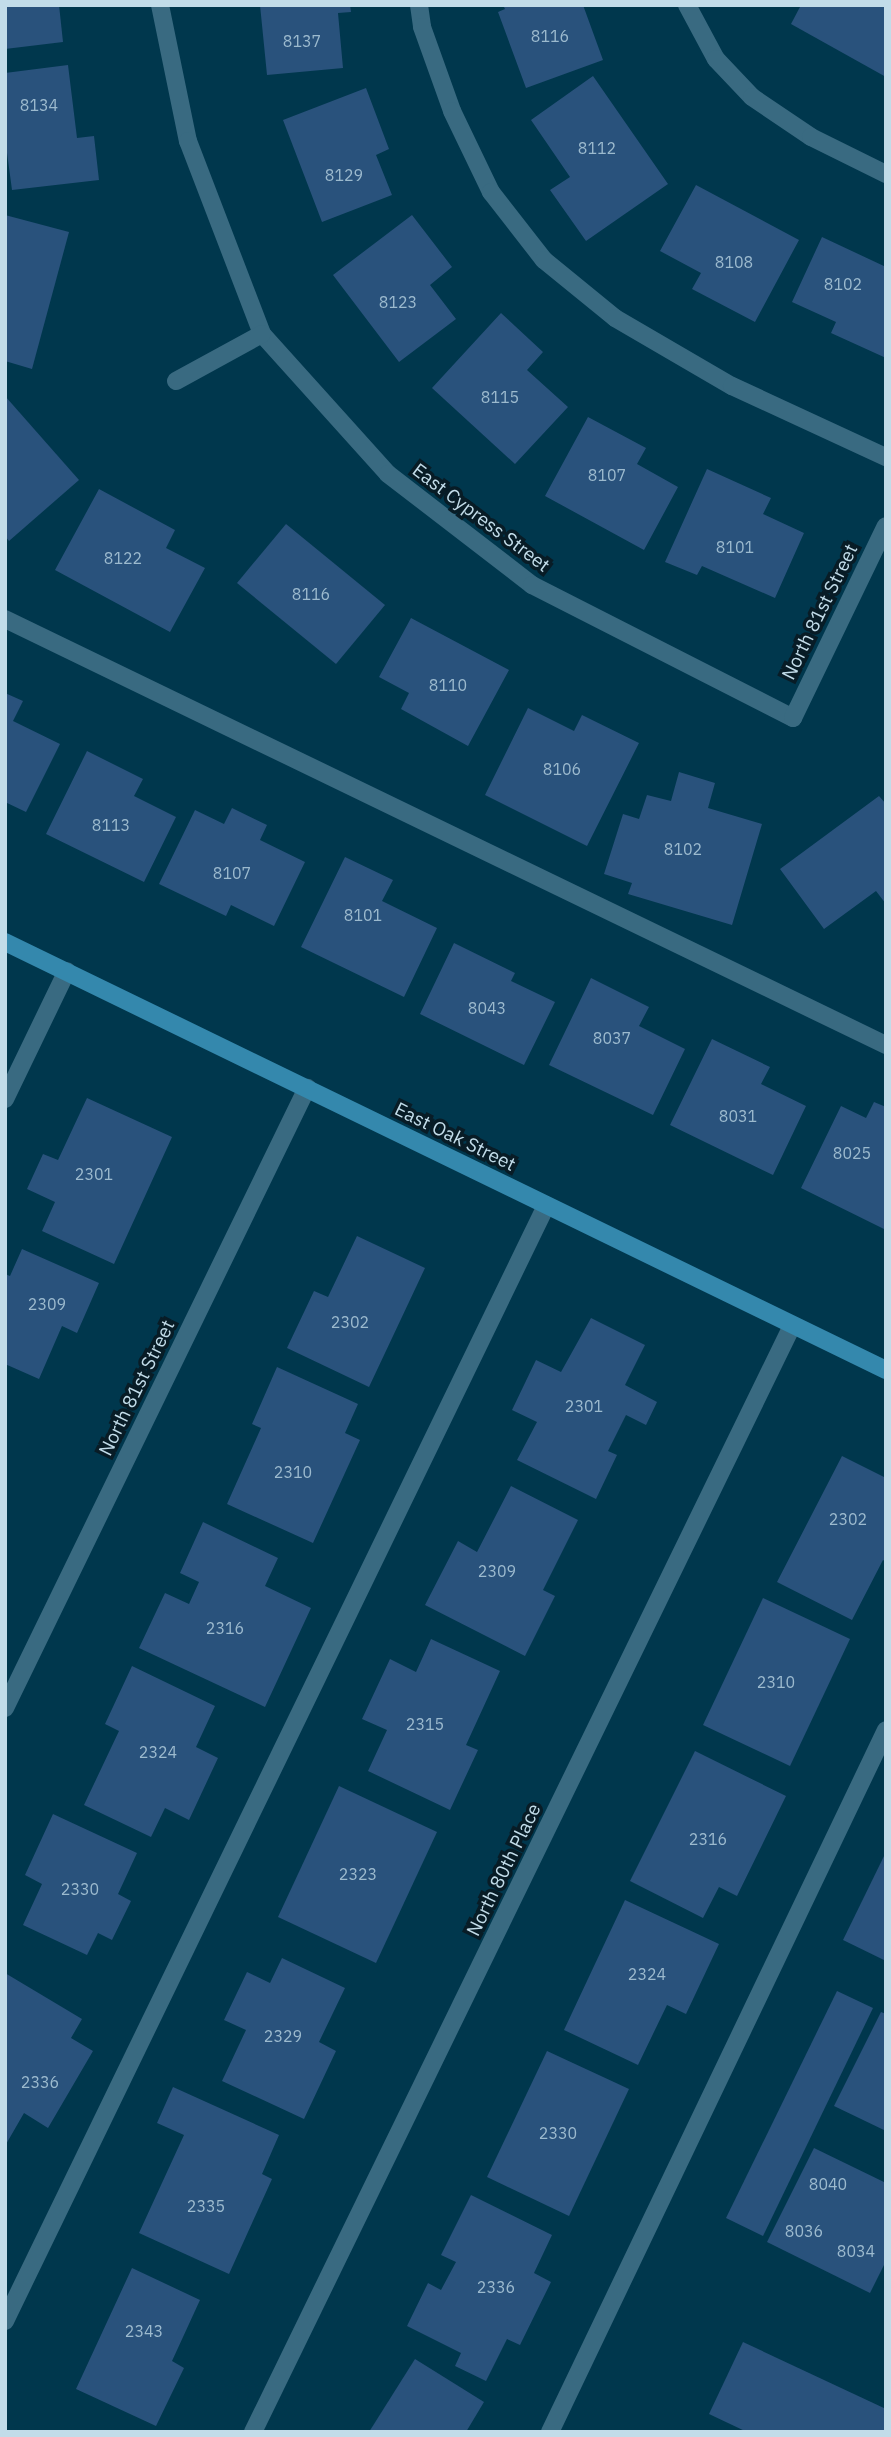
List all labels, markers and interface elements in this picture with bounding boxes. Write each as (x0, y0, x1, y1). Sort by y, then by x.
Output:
house number: 8116 (531, 26, 569, 46)
house number: 8137 (283, 31, 321, 51)
house number: 8134 (20, 95, 58, 115)
house number: 8112 (578, 138, 616, 158)
house number: 8129 (325, 165, 363, 185)
house number: 8108 (715, 252, 753, 272)
house number: 8102 (824, 274, 862, 294)
house number: 8123 (379, 292, 417, 312)
house number: 8115 (481, 387, 519, 407)
street label: East Cypress Street (408, 459, 554, 577)
house number: 8107 (588, 465, 626, 485)
house number: 8101 (716, 537, 754, 557)
street label: North 81st Street (777, 540, 863, 684)
house number: 8122 (104, 548, 142, 568)
house number: 8116 (292, 584, 330, 604)
house number: 8110 (429, 675, 467, 695)
house number: 8106 (543, 759, 581, 779)
house number: 8113 (92, 815, 130, 835)
house number: 8102 (664, 839, 702, 859)
house number: 8107 (213, 863, 251, 883)
house number: 8101 (344, 905, 382, 925)
house number: 8043 (468, 998, 506, 1018)
house number: 8037 (593, 1028, 631, 1048)
street label: East Oak Street (391, 1098, 519, 1176)
house number: 8031 (719, 1106, 757, 1126)
house number: 8025 (833, 1143, 871, 1163)
house number: 2301 (75, 1164, 113, 1184)
house number: 2309 (28, 1294, 66, 1314)
house number: 2302 (331, 1312, 369, 1332)
street label: North 81st Street (94, 1316, 180, 1460)
house number: 2301 (565, 1396, 603, 1416)
house number: 2310 (274, 1462, 312, 1482)
house number: 2302 (829, 1509, 867, 1529)
house number: 2309 (478, 1561, 516, 1581)
house number: 2316 (206, 1618, 244, 1638)
house number: 2310 (757, 1672, 795, 1692)
house number: 2315 (406, 1714, 444, 1734)
house number: 2324 (139, 1742, 177, 1762)
street label: North 80th Place (462, 1800, 546, 1940)
house number: 2316 (689, 1829, 727, 1849)
house number: 2323 (339, 1864, 377, 1884)
house number: 2330 (61, 1879, 99, 1899)
house number: 2324 (628, 1964, 666, 1984)
house number: 2329 (264, 2026, 302, 2046)
house number: 2336 (21, 2072, 59, 2092)
house number: 2330 (539, 2123, 577, 2143)
house number: 8040 (809, 2174, 847, 2194)
house number: 2335 (187, 2196, 225, 2216)
house number: 8036 (785, 2221, 823, 2241)
house number: 8034 (837, 2241, 875, 2261)
house number: 2336 (477, 2277, 515, 2297)
house number: 2343 (125, 2321, 163, 2341)

